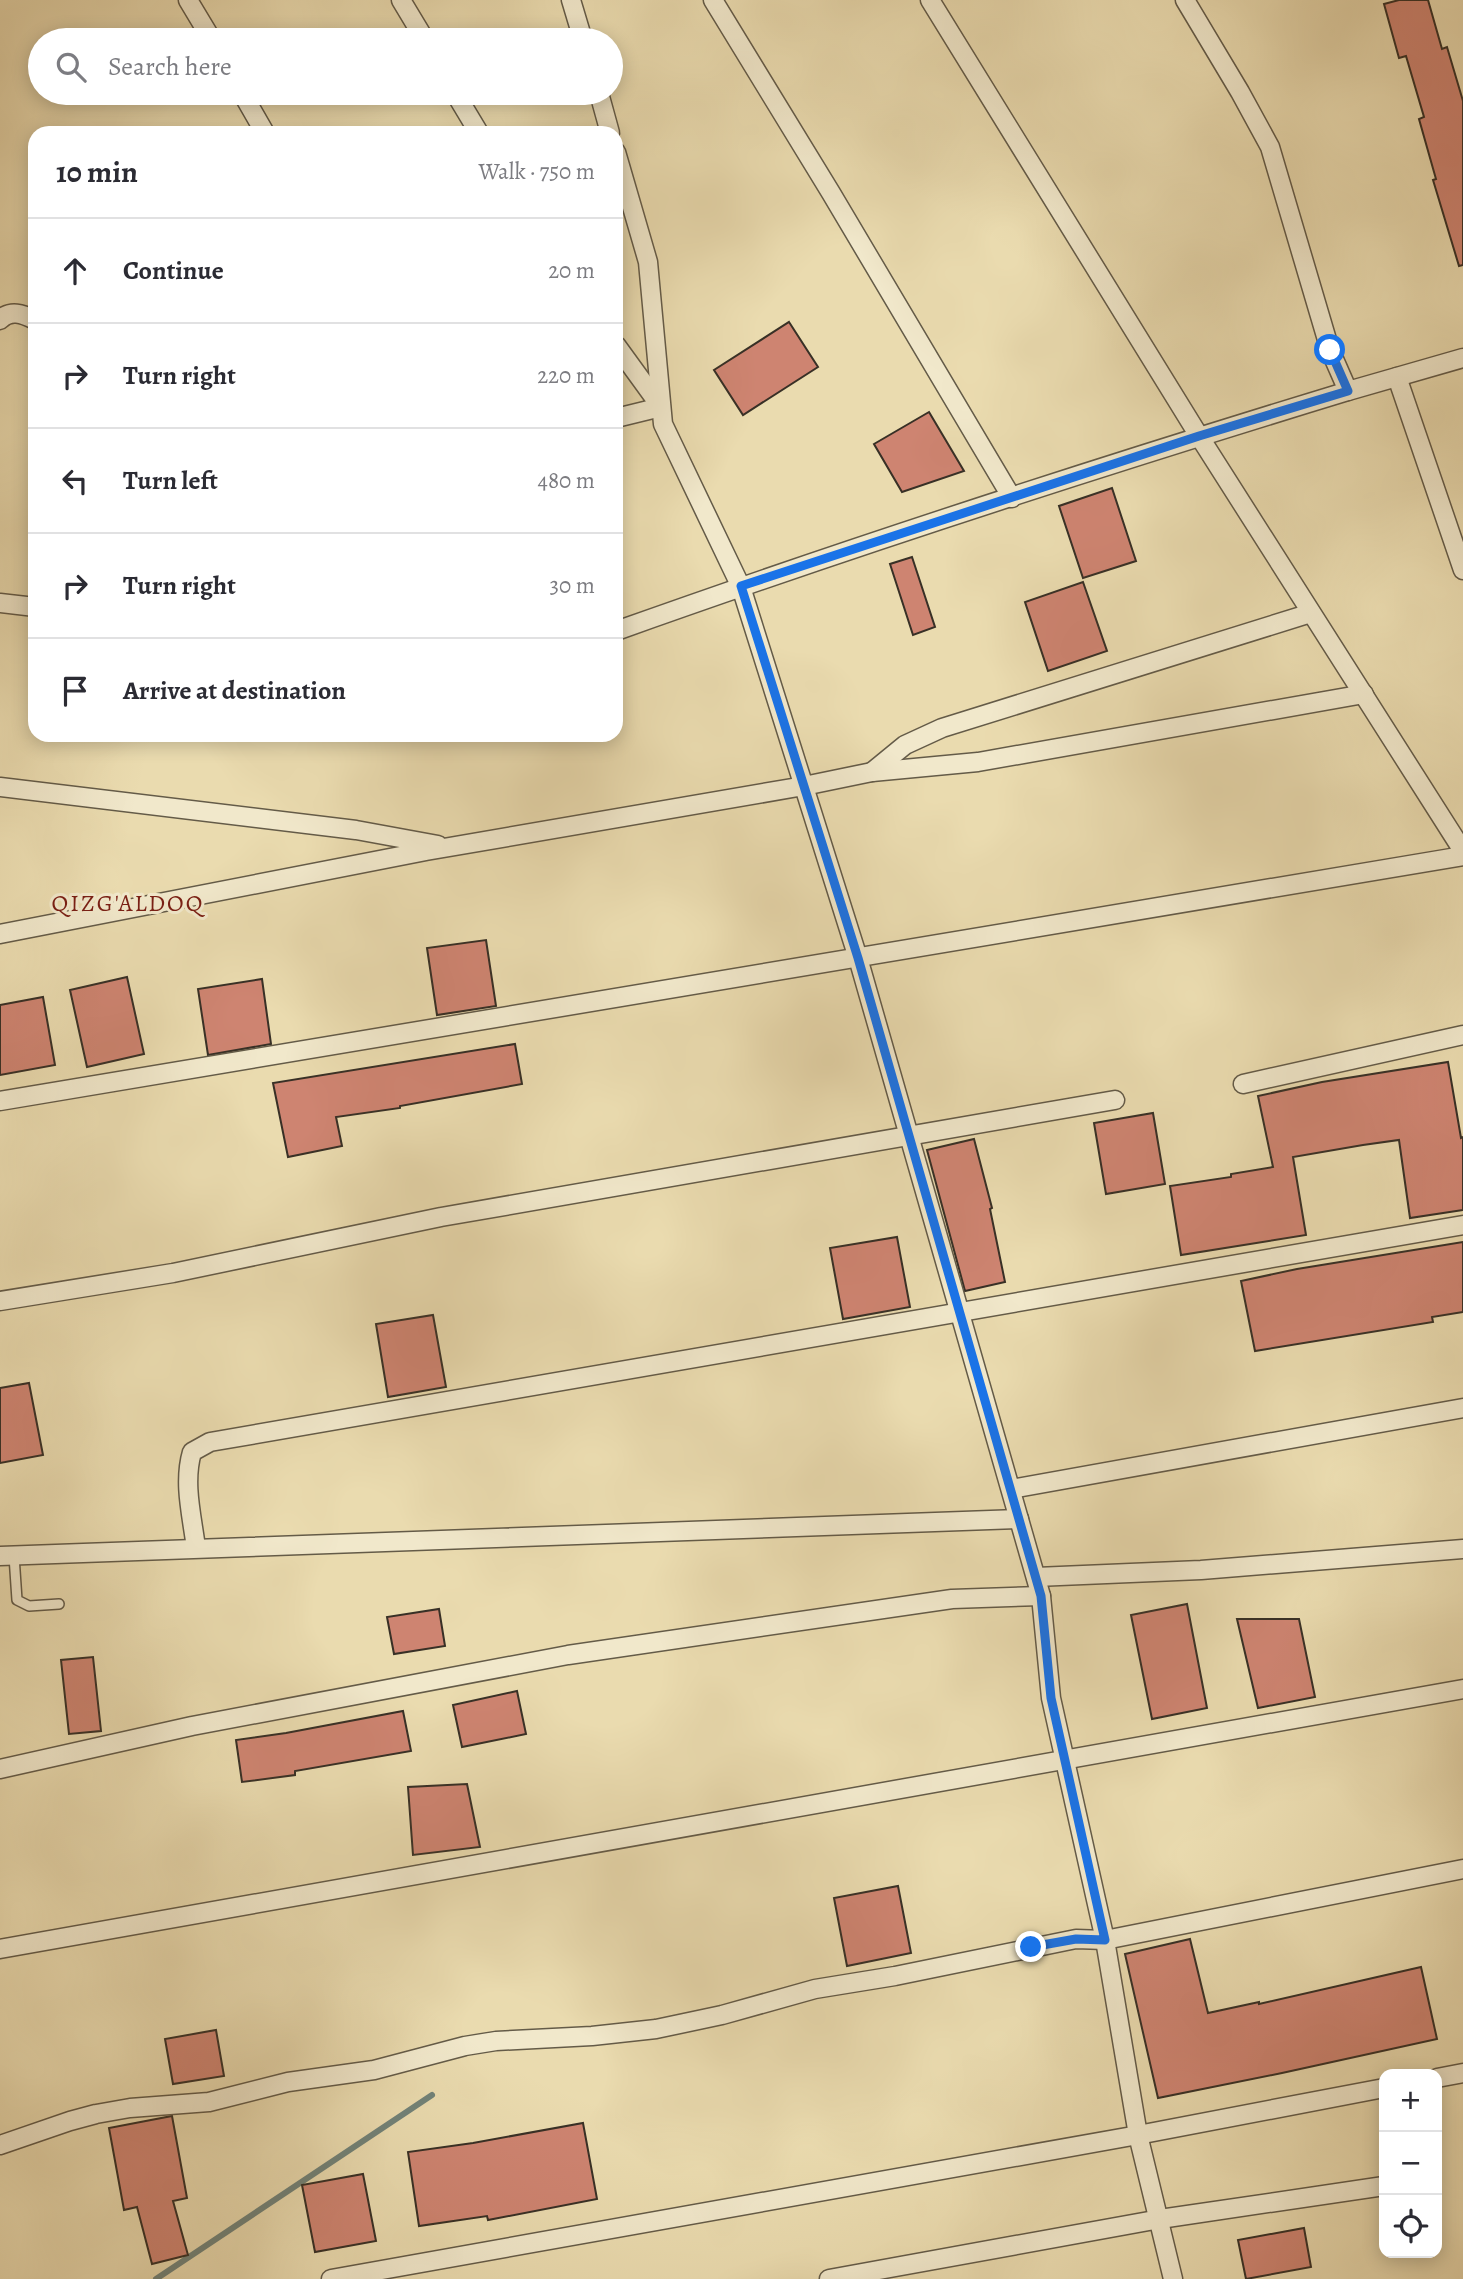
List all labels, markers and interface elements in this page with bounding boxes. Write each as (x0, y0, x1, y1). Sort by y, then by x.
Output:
search box (28, 28, 623, 105)
icon: search (52, 48, 90, 86)
text: Search here (108, 49, 232, 84)
text: 10 min (56, 152, 138, 192)
text: Walk · 750 m (478, 156, 595, 187)
icon: ahead (56, 252, 94, 290)
text: Continue (123, 253, 224, 288)
text: 20 m (548, 255, 595, 286)
route start (1314, 334, 1345, 365)
icon: right (56, 357, 94, 395)
text: Turn right (123, 358, 236, 393)
text: 220 m (537, 360, 595, 391)
icon: left (56, 462, 94, 500)
text: Turn left (123, 463, 218, 498)
text: 480 m (537, 465, 595, 496)
icon: right (56, 567, 94, 605)
text: Turn right (123, 568, 236, 603)
text: 30 m (549, 570, 595, 601)
icon: arrive (56, 672, 94, 710)
text: Arrive at destination (123, 673, 346, 708)
district label: QIZG'ALDOQ (52, 887, 206, 919)
route end (1015, 1931, 1046, 1962)
map controls (1379, 2069, 1442, 2258)
button: + (1379, 2069, 1442, 2132)
button: − (1379, 2132, 1442, 2195)
button: locate (1379, 2195, 1442, 2258)

